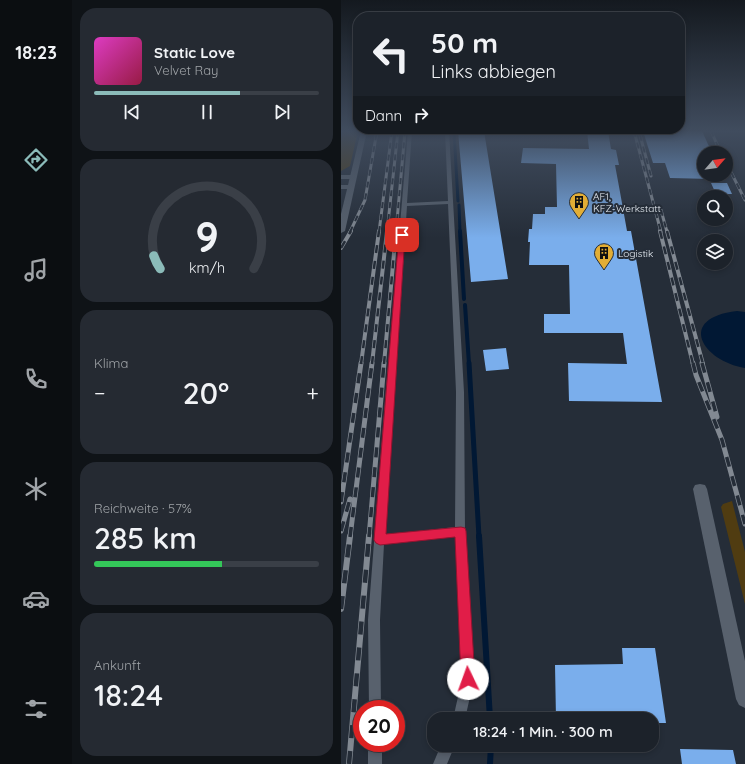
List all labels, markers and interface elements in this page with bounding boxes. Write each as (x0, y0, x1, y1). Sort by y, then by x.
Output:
text: 50 m (431, 25, 498, 60)
icon: left (365, 28, 417, 80)
text: 18:23 (15, 41, 57, 64)
text: Static Love (154, 43, 235, 62)
text: Links abbiegen (431, 60, 556, 83)
text: Velvet Ray (154, 62, 219, 78)
icon: previous (121, 101, 143, 123)
icon: pause (196, 101, 218, 123)
icon: next (271, 101, 293, 123)
icon: right (410, 104, 432, 126)
text: Dann (365, 106, 402, 125)
icon: directions (22, 146, 50, 174)
north arrow (697, 146, 733, 182)
map controls (697, 146, 733, 270)
place label: AF1, KFZ-Werkstatt (593, 190, 662, 215)
button: search (697, 190, 733, 226)
building icon: AF1, KFZ-Werkstatt (568, 191, 590, 219)
text: 9 (195, 210, 218, 262)
pin (385, 218, 419, 252)
icon: arrive (391, 224, 413, 246)
button: layers (697, 234, 733, 270)
building icon: Logistik (593, 242, 615, 270)
place label: Logistik (618, 247, 653, 260)
icon: music (22, 256, 50, 284)
text: km/h (188, 258, 225, 276)
text: Klima (94, 355, 128, 371)
icon: phone (22, 365, 50, 393)
text: 20° (183, 374, 229, 412)
text: − (94, 379, 105, 407)
text: + (307, 379, 319, 407)
icon: climate (22, 475, 50, 503)
text: Reichweite · 57% (94, 500, 192, 516)
text: 285 km (94, 519, 197, 557)
icon: car (22, 585, 50, 613)
text: Ankunft (94, 657, 141, 673)
position arrow (447, 658, 489, 700)
text: 18:24 (94, 676, 163, 714)
icon: filters (22, 695, 50, 723)
speed limit sign: 20 (353, 700, 405, 752)
text: 18:24 · 1 Min. · 300 m (473, 722, 613, 741)

